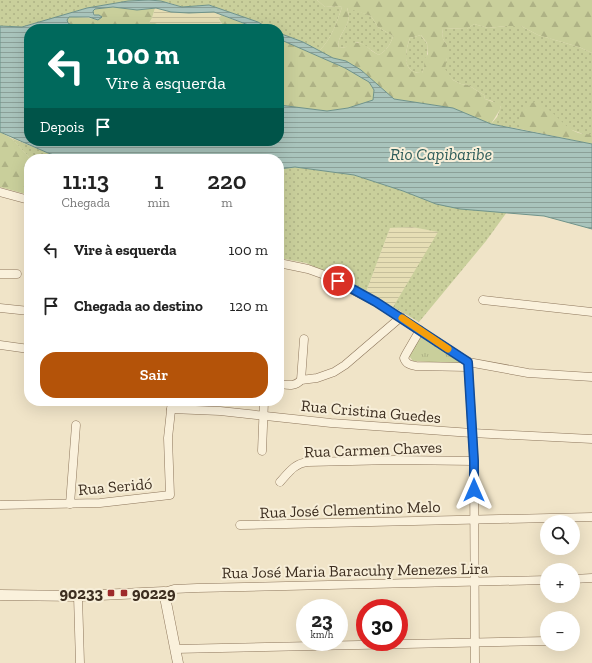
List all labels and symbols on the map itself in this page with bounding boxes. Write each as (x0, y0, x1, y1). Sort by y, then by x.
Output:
water label: Rio Capibaribe (390, 144, 492, 164)
pin (321, 264, 355, 298)
street label: Rua Cristina Guedes (300, 396, 442, 427)
street label: Rua Carmen Chaves (304, 438, 442, 461)
position arrow (453, 469, 495, 511)
street label: Rua Seridó (77, 474, 153, 499)
street label: Rua José Clementino Melo (259, 497, 441, 522)
street label: Rua José Maria Baracuhy Menezes Lira (221, 559, 489, 582)
place label: 90233 (60, 584, 103, 603)
place label: 90229 (132, 584, 176, 603)
marker: 90233 (106, 588, 116, 598)
marker: 90229 (119, 588, 129, 598)
speed limit sign: 30 (356, 599, 408, 651)

